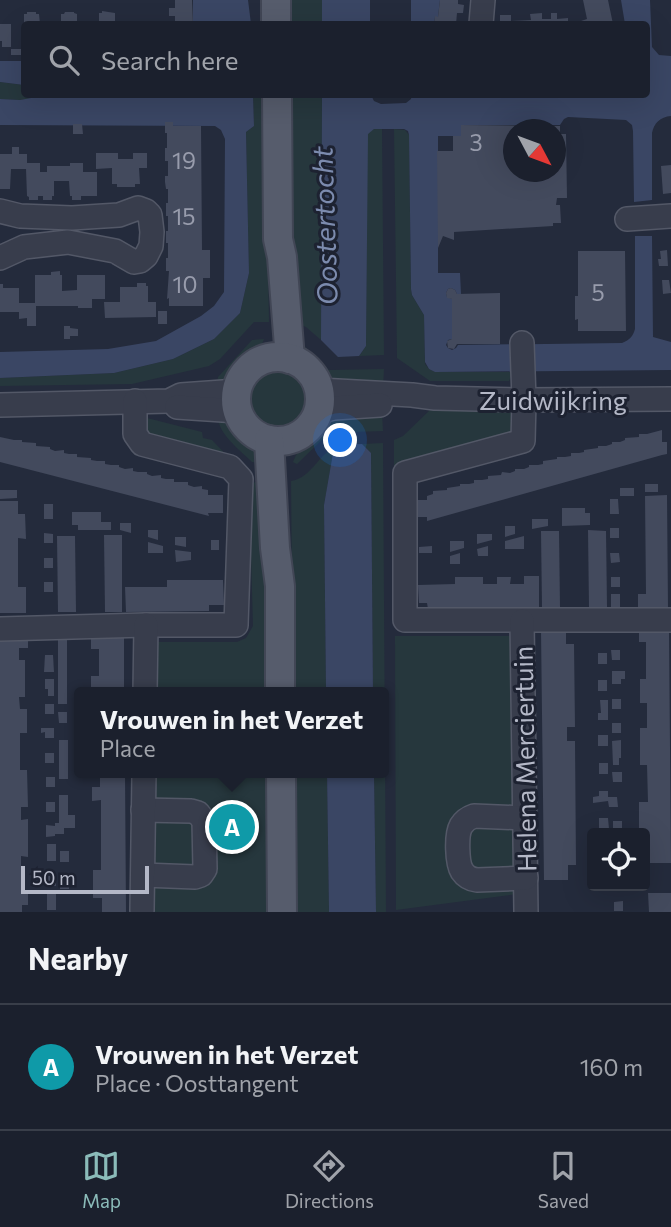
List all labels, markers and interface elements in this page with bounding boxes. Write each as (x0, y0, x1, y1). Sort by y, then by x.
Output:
search box (21, 21, 650, 98)
icon: search (45, 41, 83, 79)
text: Search here (101, 44, 239, 75)
north arrow (503, 119, 566, 182)
house number: 3 (469, 128, 483, 156)
house number: 19 (172, 146, 196, 174)
water label: Oostertocht (304, 146, 344, 306)
house number: 15 (172, 202, 196, 230)
house number: 10 (173, 270, 197, 298)
house number: 5 (591, 278, 605, 306)
street label: Zuidwijkring (479, 384, 627, 415)
your location (323, 423, 357, 457)
street label: Helena Merciertuin (507, 646, 541, 872)
popup (74, 687, 389, 778)
text: Vrouwen in het Verzet (100, 703, 363, 734)
text: Place (100, 734, 156, 762)
pin: A (209, 801, 255, 853)
map controls (587, 828, 650, 891)
button: locate (587, 828, 650, 891)
scale bar (21, 863, 149, 895)
text: 50 m (32, 866, 76, 889)
text: Nearby (28, 939, 128, 976)
text: Vrouwen in het Verzet (95, 1038, 358, 1069)
text: A (43, 1053, 59, 1081)
text: 160 m (580, 1053, 643, 1081)
text: Place · Oosttangent (95, 1069, 299, 1097)
tab: Map (82, 1147, 121, 1212)
tab: Directions (285, 1147, 374, 1212)
tab: Saved (538, 1147, 589, 1212)

